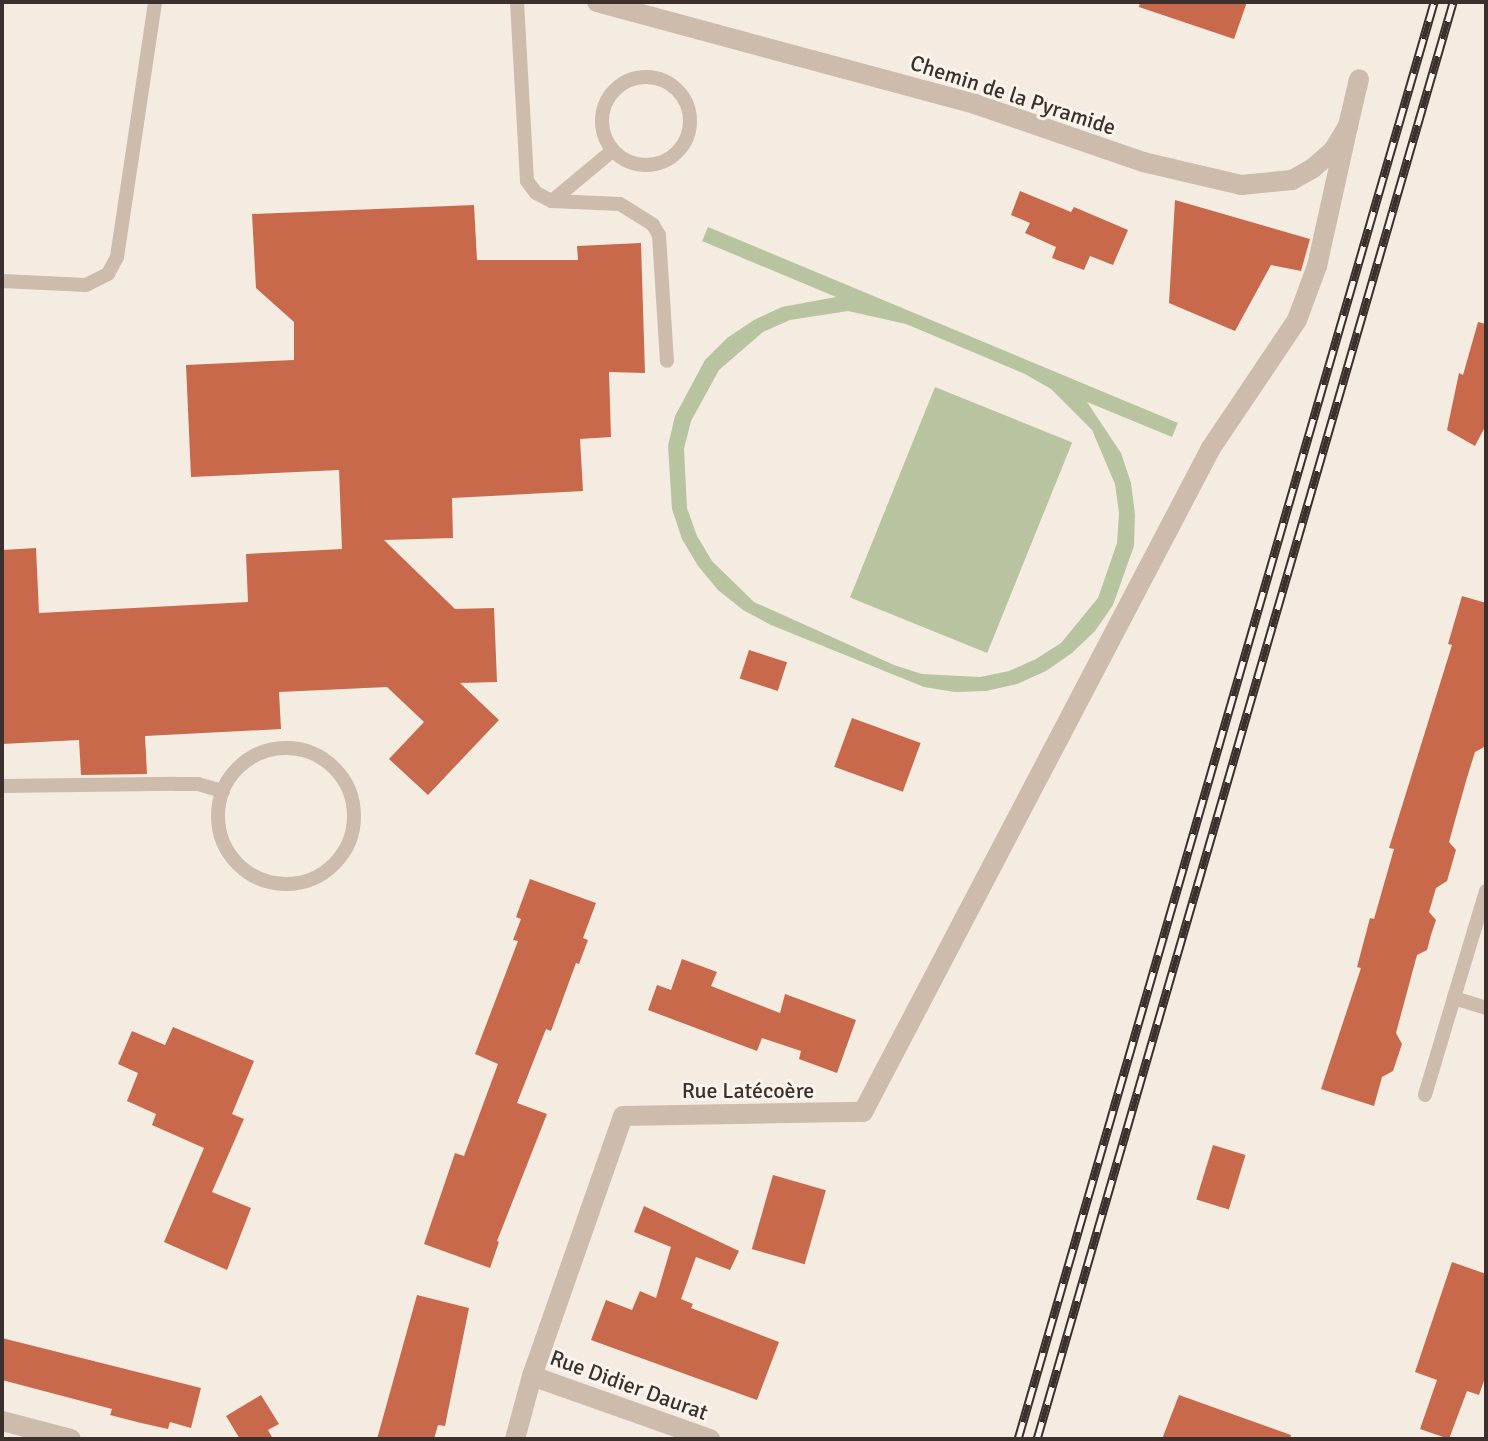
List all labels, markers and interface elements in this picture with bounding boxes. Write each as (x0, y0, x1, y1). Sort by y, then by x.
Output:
street label: Chemin de la Pyramide (907, 49, 1119, 141)
street label: Rue Latécoère (682, 1078, 814, 1104)
street label: Rue Didier Daurat (546, 1344, 712, 1426)

